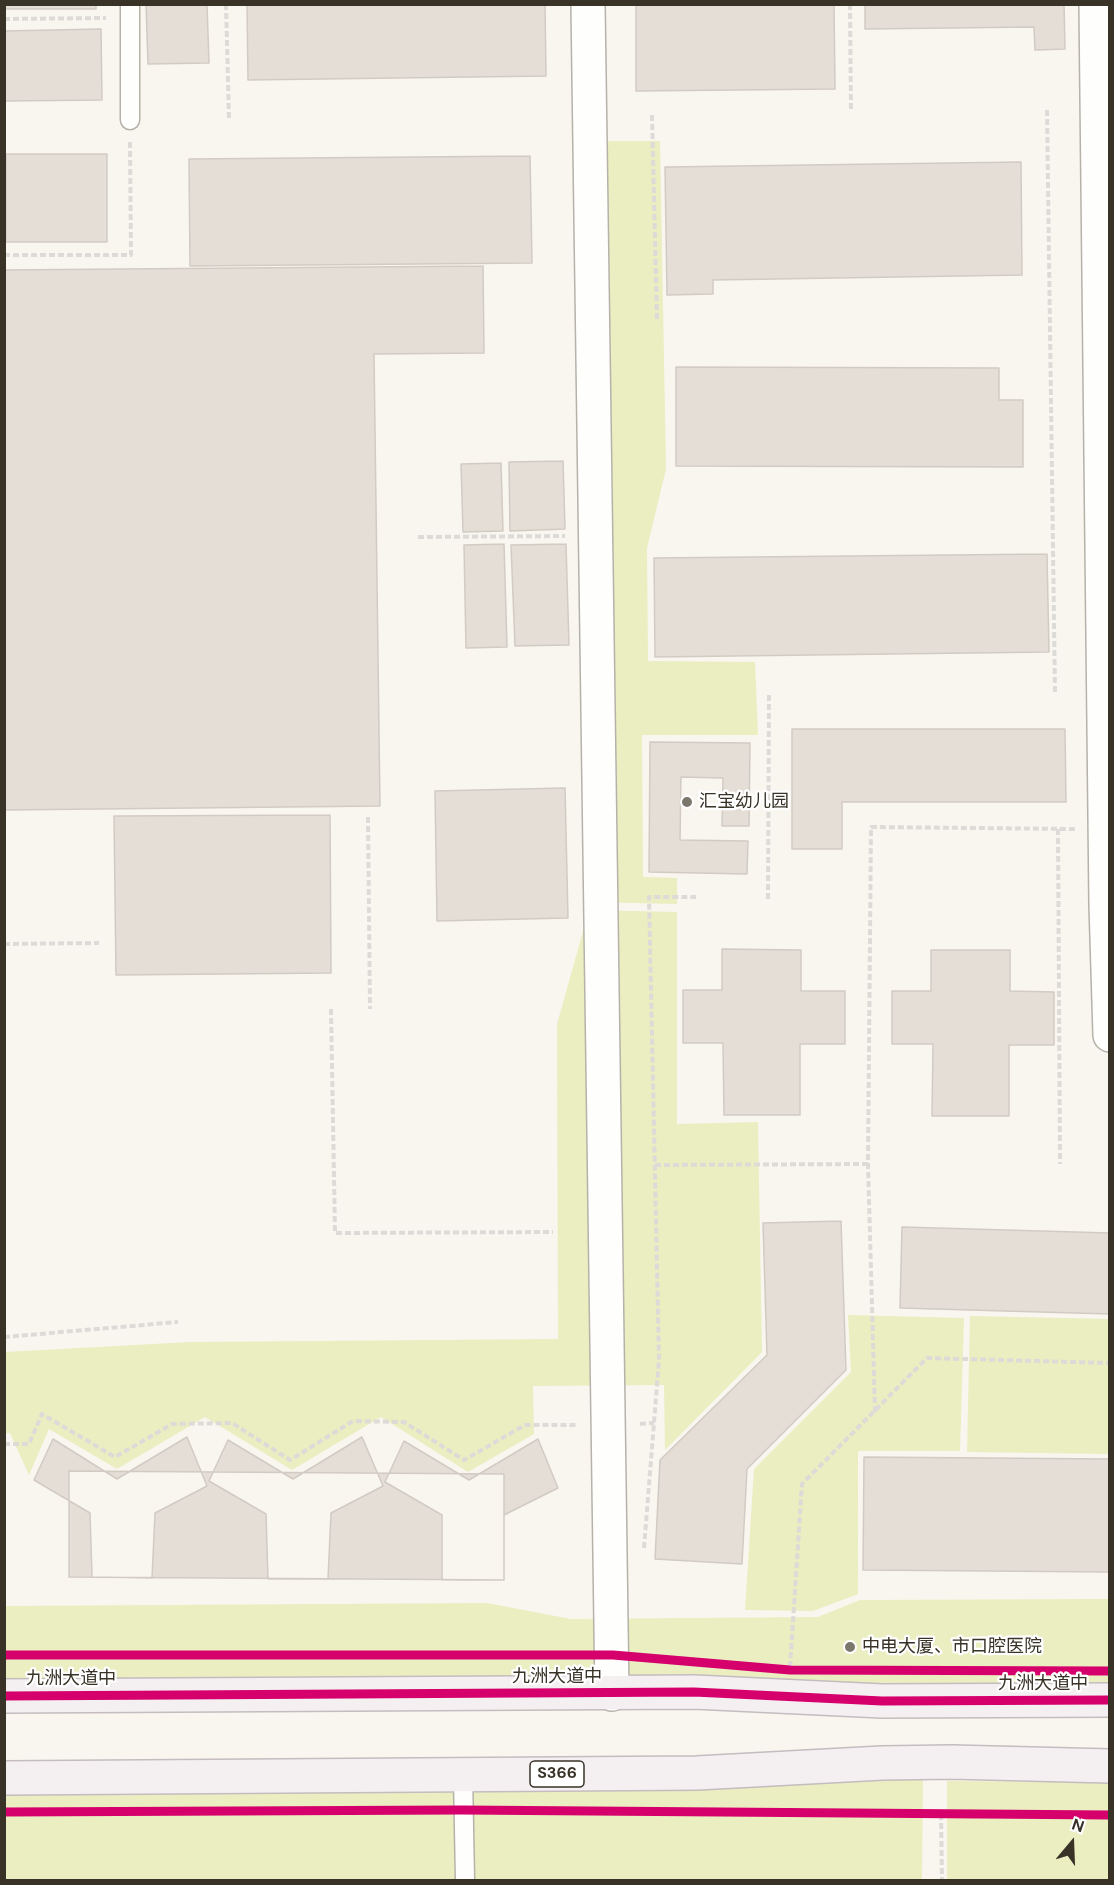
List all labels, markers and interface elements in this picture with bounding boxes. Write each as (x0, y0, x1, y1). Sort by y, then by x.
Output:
place label: 汇宝幼儿园 (699, 791, 789, 813)
marker: 汇宝幼儿园 (680, 795, 694, 809)
place label: 中电大厦、市口腔医院 (862, 1636, 1042, 1658)
marker: 中电大厦、市口腔医院 (843, 1640, 857, 1654)
street label: 九洲大道中 (512, 1666, 602, 1688)
street label: 九洲大道中 (26, 1668, 116, 1690)
street label: 九洲大道中 (998, 1673, 1088, 1695)
road number: S366 (530, 1761, 584, 1787)
north arrow (1042, 1813, 1102, 1873)
text: N (1069, 1814, 1087, 1837)

